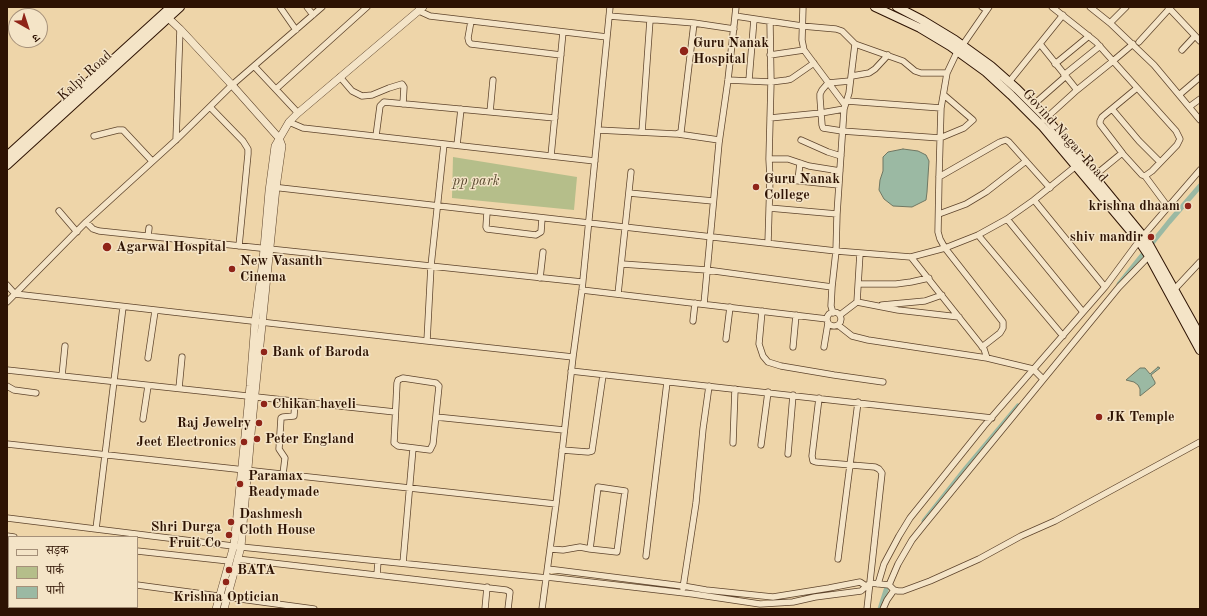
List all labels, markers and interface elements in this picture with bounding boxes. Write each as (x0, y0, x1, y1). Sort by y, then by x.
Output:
north arrow (8, 8, 48, 48)
text: उ (30, 31, 41, 43)
place label: Guru Nanak Hospital (693, 35, 769, 68)
marker: Guru Nanak Hospital (678, 45, 690, 57)
street label: Kalpi Road (54, 47, 116, 105)
street label: Govind Nagar Road (1019, 86, 1111, 186)
place label: Guru Nanak College (764, 171, 840, 204)
park label: pp park (453, 173, 499, 189)
marker: Guru Nanak College (751, 182, 761, 192)
place label: krishna dhaam (1088, 198, 1180, 214)
marker: krishna dhaam (1183, 201, 1193, 211)
place label: shiv mandir (1070, 229, 1143, 245)
marker: shiv mandir (1146, 232, 1156, 242)
place label: Agarwal Hospital (116, 239, 226, 255)
marker: Agarwal Hospital (101, 241, 113, 253)
place label: New Vasanth Cinema (240, 253, 323, 286)
marker: New Vasanth Cinema (227, 264, 237, 274)
place label: Bank of Baroda (272, 344, 369, 360)
marker: Bank of Baroda (259, 347, 269, 357)
place label: Chikan haveli (272, 396, 356, 412)
marker: Chikan haveli (259, 399, 269, 409)
place label: JK Temple (1107, 409, 1175, 425)
marker: JK Temple (1094, 412, 1104, 422)
place label: Raj Jewelry (177, 415, 251, 431)
marker: Raj Jewelry (254, 418, 264, 428)
place label: Peter England (265, 431, 354, 447)
place label: Jeet Electronics (136, 434, 236, 450)
marker: Peter England (252, 434, 262, 444)
marker: Jeet Electronics (239, 437, 249, 447)
place label: Paramax Readymade (248, 468, 319, 500)
marker: Paramax Readymade (235, 479, 245, 489)
place label: Dashmesh Cloth House (239, 506, 315, 538)
marker: Dashmesh Cloth House (226, 517, 236, 527)
place label: Shri Durga Fruit Co (151, 519, 221, 552)
marker: Shri Durga Fruit Co (224, 530, 234, 540)
legend (8, 536, 138, 608)
text: सड़क (46, 545, 69, 557)
place label: BATA (237, 562, 275, 578)
text: पार्क (46, 565, 64, 577)
marker: BATA (224, 565, 234, 575)
marker: Krishna Optician (221, 577, 231, 587)
text: पानी (46, 585, 64, 597)
place label: Krishna Optician (173, 589, 279, 605)

